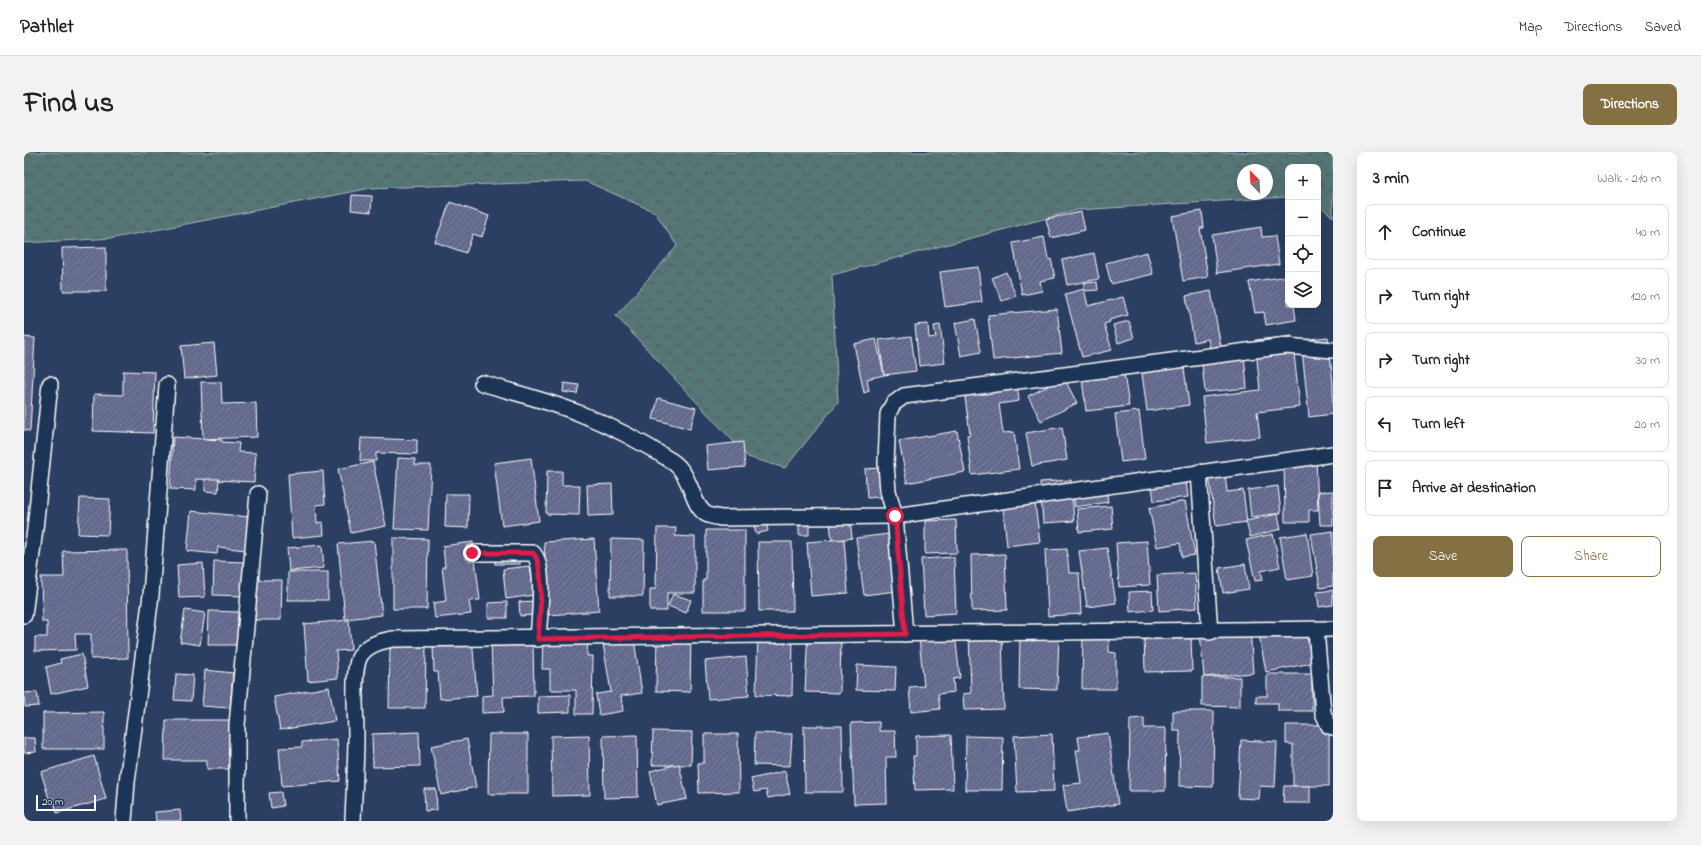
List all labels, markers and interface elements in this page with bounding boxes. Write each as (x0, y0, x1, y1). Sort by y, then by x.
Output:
text: Pathlet (20, 14, 74, 41)
text: Map (1519, 17, 1542, 38)
text: Directions (1564, 17, 1622, 38)
text: Saved (1644, 17, 1681, 38)
text: Find us (24, 84, 114, 125)
button: Directions (1583, 84, 1677, 125)
north arrow (1237, 164, 1273, 200)
map controls (1285, 164, 1321, 308)
button: + (1285, 164, 1321, 200)
text: 3 min (1373, 166, 1409, 191)
text: Walk · 210 m (1597, 169, 1661, 188)
button: − (1285, 200, 1321, 236)
icon: ahead (1374, 221, 1396, 243)
text: Continue (1412, 221, 1466, 243)
text: 40 m (1636, 223, 1660, 242)
button: locate (1285, 236, 1321, 272)
button: layers (1285, 272, 1321, 308)
icon: right (1374, 285, 1396, 307)
text: Turn right (1412, 285, 1470, 307)
text: 120 m (1630, 287, 1660, 306)
icon: right (1374, 349, 1396, 371)
text: Turn right (1412, 349, 1470, 371)
text: 30 m (1636, 351, 1660, 370)
icon: left (1374, 413, 1396, 435)
text: Turn left (1412, 413, 1465, 435)
text: 20 m (1635, 415, 1660, 434)
icon: arrive (1374, 477, 1396, 499)
text: Arrive at destination (1412, 477, 1536, 499)
route start (886, 507, 904, 525)
button: Save (1373, 536, 1513, 577)
button: Share (1521, 536, 1661, 577)
route end (463, 544, 481, 562)
scale bar (36, 793, 96, 812)
text: 20 m (42, 794, 64, 810)

